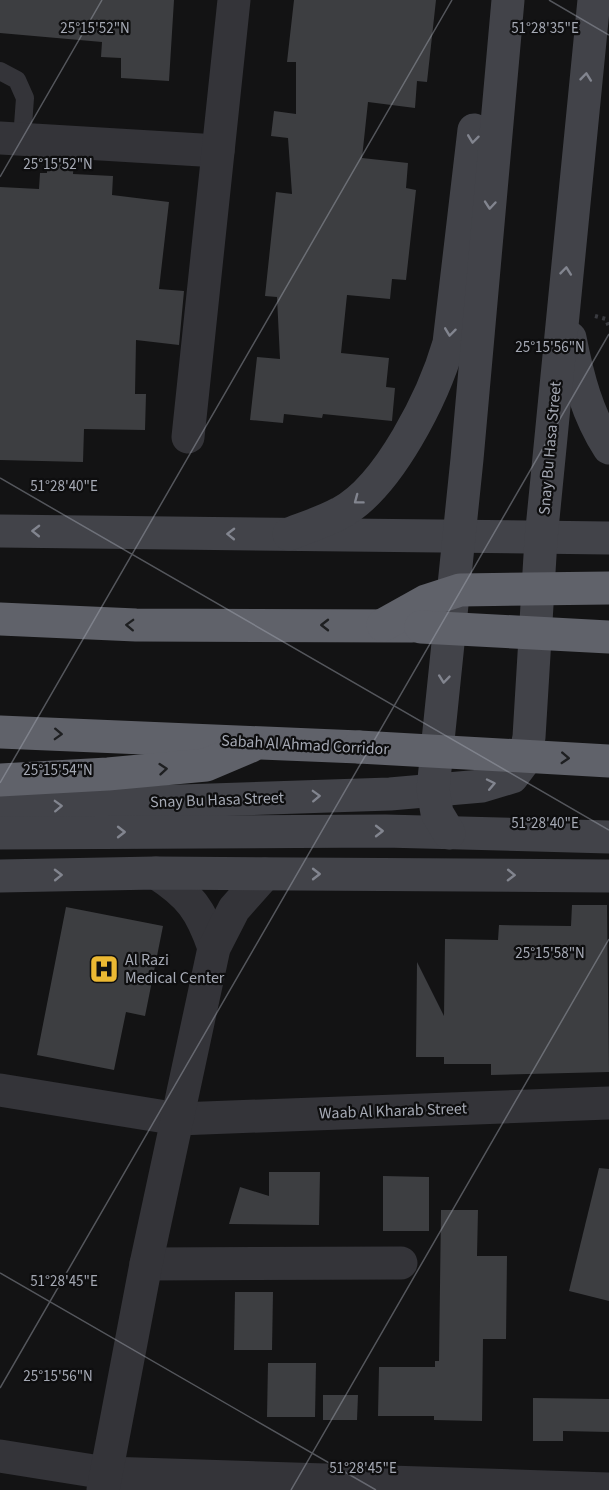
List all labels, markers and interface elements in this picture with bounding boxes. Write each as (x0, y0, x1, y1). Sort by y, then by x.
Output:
text: 25°15'52"N (60, 18, 130, 39)
text: 51°28'35"E (511, 18, 579, 39)
one-way arrow (579, 73, 592, 82)
one-way arrow (468, 134, 480, 143)
text: 25°15'52"N (23, 154, 93, 175)
one-way arrow (483, 200, 496, 209)
one-way arrow (559, 267, 572, 276)
one-way arrow (444, 328, 457, 337)
text: 25°15'56"N (515, 337, 585, 358)
street label: Snay Bu Hasa Street (533, 380, 567, 516)
text: 51°28'40"E (30, 476, 98, 497)
one-way arrow (353, 493, 364, 504)
one-way arrow (31, 525, 40, 537)
one-way arrow (226, 528, 235, 540)
one-way arrow (125, 618, 134, 631)
one-way arrow (320, 619, 329, 631)
one-way arrow (438, 674, 451, 684)
one-way arrow (54, 728, 63, 741)
street label: Sabah Al Ahmad Corridor (221, 730, 390, 760)
one-way arrow (560, 752, 569, 765)
text: 25°15'54"N (23, 760, 93, 781)
one-way arrow (159, 763, 168, 776)
one-way arrow (486, 778, 496, 791)
street label: Snay Bu Hasa Street (150, 787, 285, 813)
one-way arrow (312, 790, 321, 803)
one-way arrow (54, 800, 63, 812)
text: 51°28'40"E (511, 813, 579, 834)
one-way arrow (375, 825, 384, 837)
one-way arrow (117, 826, 126, 838)
one-way arrow (312, 868, 321, 880)
one-way arrow (54, 869, 63, 881)
one-way arrow (507, 869, 516, 881)
text: 25°15'58"N (515, 943, 585, 964)
place label: Al Razi Medical Center (125, 949, 225, 989)
hospital icon: Al Razi Medical Center (88, 953, 120, 985)
street label: Waab Al Kharab Street (319, 1097, 468, 1125)
text: 51°28'45"E (30, 1271, 98, 1292)
text: 25°15'56"N (23, 1366, 93, 1387)
text: 51°28'45"E (329, 1458, 397, 1479)

